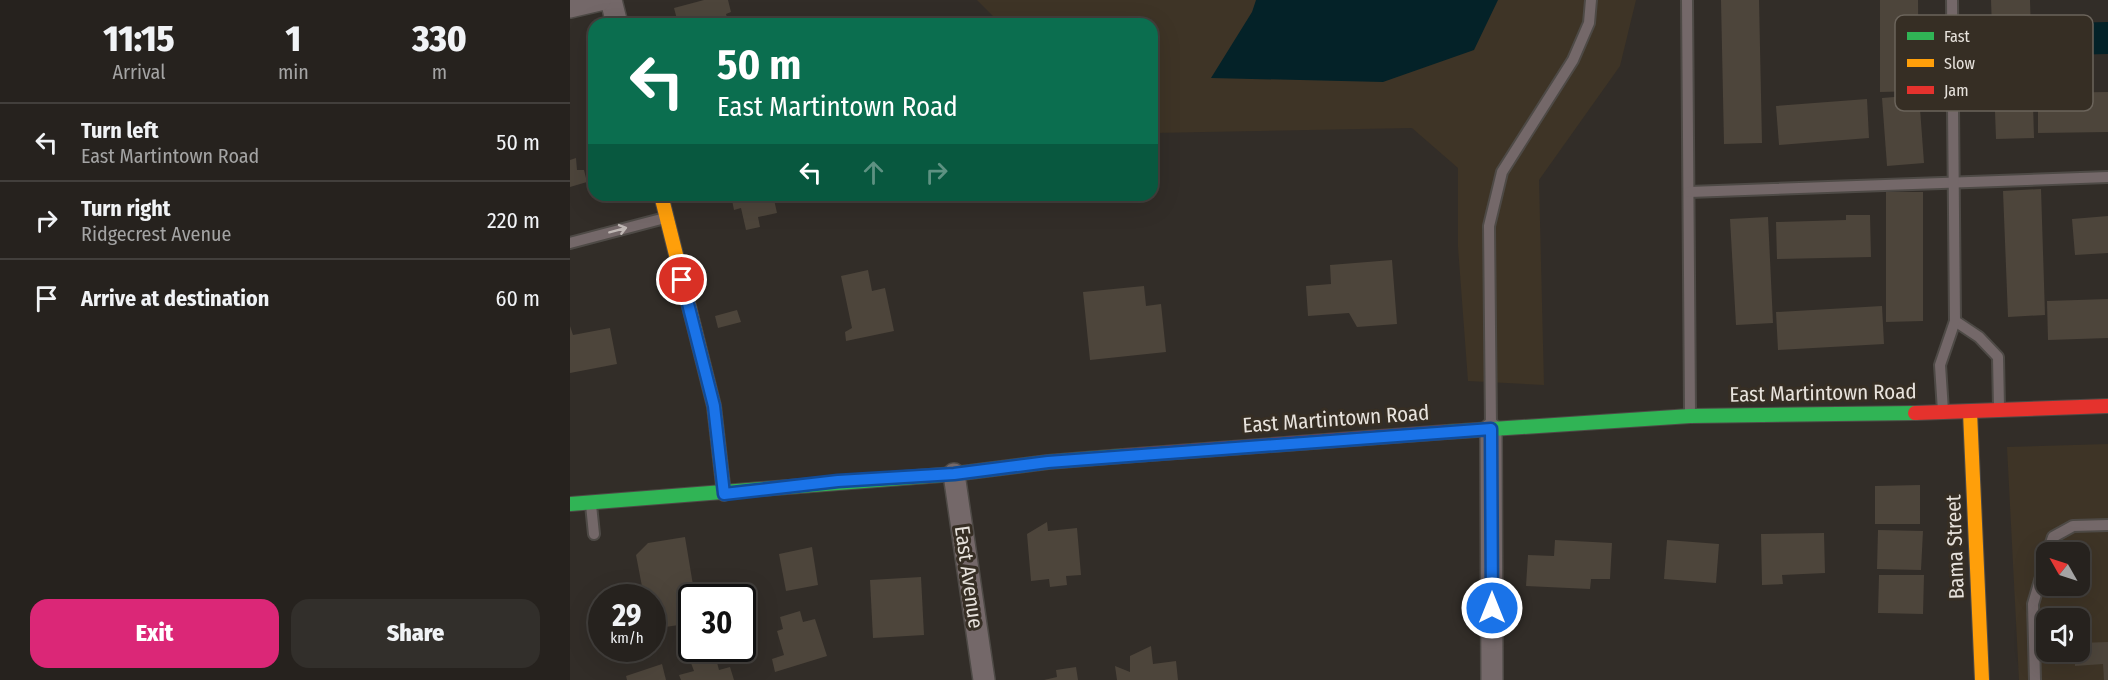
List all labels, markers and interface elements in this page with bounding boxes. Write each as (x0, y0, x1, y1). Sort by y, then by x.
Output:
legend (1895, 15, 2093, 111)
text: 11:15 (103, 17, 175, 61)
text: 1 (286, 17, 301, 61)
text: 330 (412, 17, 467, 61)
text: Fast (1944, 27, 1971, 46)
text: 50 m (717, 40, 801, 90)
icon: left (618, 42, 696, 120)
text: Slow (1944, 54, 1975, 73)
text: Arrival (112, 60, 165, 84)
text: min (278, 60, 309, 84)
text: m (432, 60, 447, 84)
text: Jam (1944, 81, 1969, 100)
text: East Martintown Road (717, 91, 958, 123)
text: Turn left (81, 117, 159, 144)
icon: left (30, 126, 63, 159)
text: 50 m (496, 129, 540, 156)
text: East Martintown Road (81, 144, 259, 168)
icon: left (794, 156, 827, 189)
icon: ahead (857, 156, 890, 189)
icon: right (920, 156, 953, 189)
text: Turn right (81, 195, 170, 222)
icon: right (30, 204, 63, 237)
text: 220 m (487, 207, 540, 234)
text: Ridgecrest Avenue (81, 222, 231, 246)
one-way arrow (609, 224, 628, 236)
pin (656, 254, 707, 305)
icon: arrive (665, 263, 698, 296)
icon: arrive (30, 282, 63, 315)
text: Arrive at destination (81, 285, 269, 312)
text: 60 m (496, 285, 540, 312)
street label: East Martintown Road (1729, 378, 1917, 408)
street label: East Martintown Road (1242, 400, 1430, 438)
street label: Bama Street (1940, 494, 1970, 600)
street label: East Avenue (949, 524, 989, 630)
north arrow (2036, 542, 2090, 596)
map controls (2036, 542, 2090, 662)
position arrow (1460, 576, 1524, 640)
speed limit sign: 30 (678, 584, 756, 662)
text: 29 (612, 598, 642, 634)
button: Exit (30, 599, 279, 668)
button: Share (291, 599, 540, 668)
button: sound (2036, 608, 2090, 662)
text: km/h (610, 629, 644, 647)

